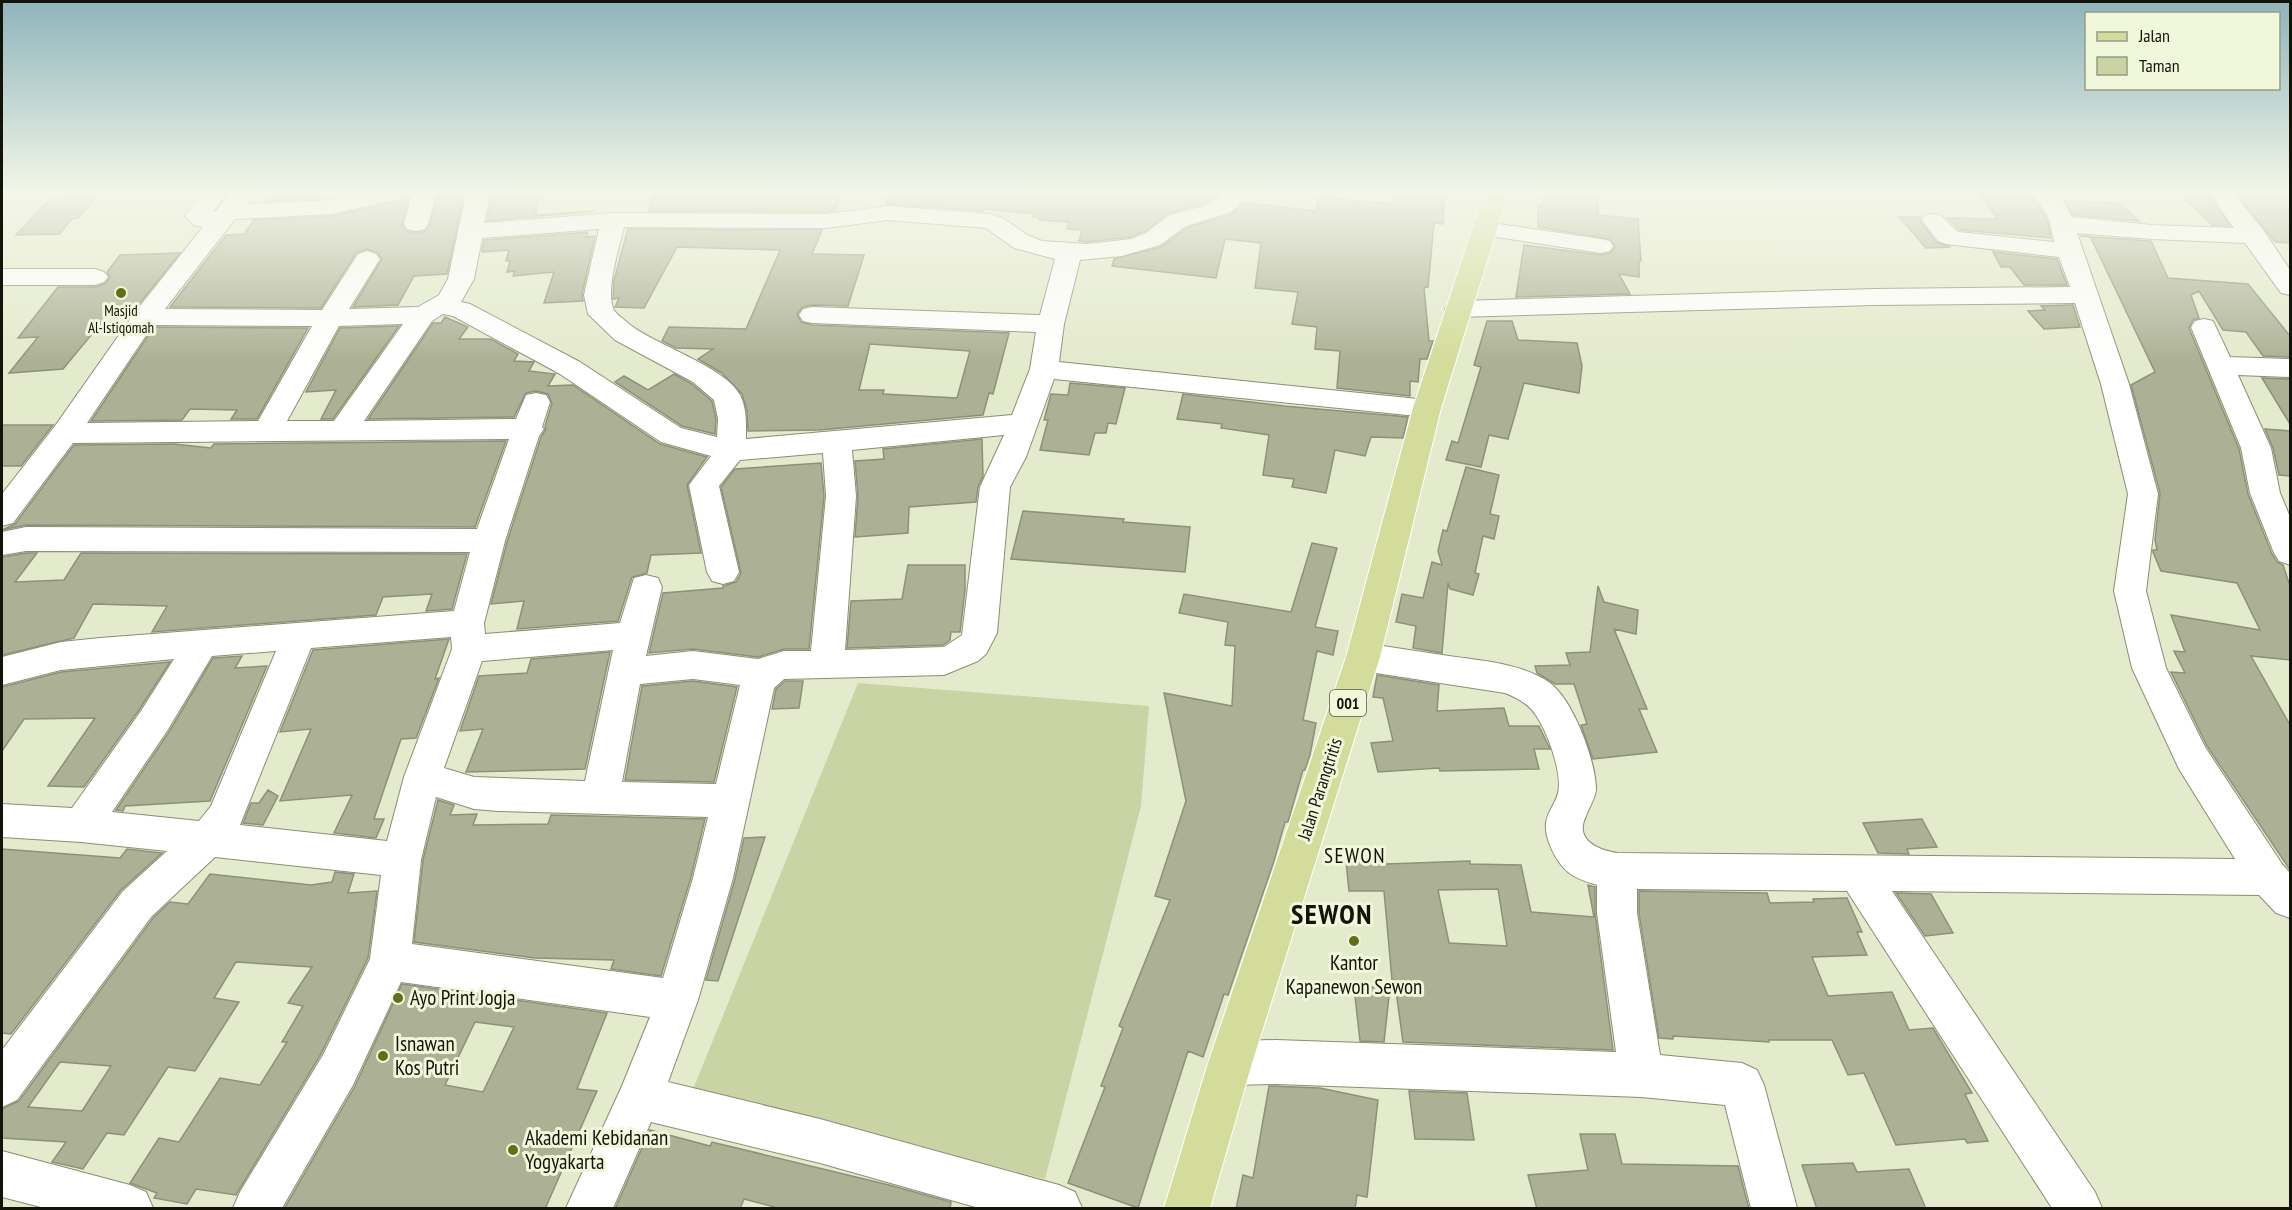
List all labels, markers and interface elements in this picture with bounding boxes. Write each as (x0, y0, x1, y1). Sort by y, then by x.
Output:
legend (2085, 12, 2280, 90)
text: Jalan (2138, 24, 2170, 47)
text: Taman (2139, 54, 2180, 77)
marker: Masjid Al-Istiqomah (114, 286, 128, 300)
place label: Masjid Al-Istiqomah (88, 301, 154, 337)
road number: 001 (1330, 690, 1366, 716)
street label: Jalan Parangtritis (1292, 735, 1347, 844)
district label: SEWON (1324, 842, 1386, 869)
district label: SEWON (1291, 895, 1373, 932)
marker: Kantor Kapanewon Sewon (1347, 934, 1361, 948)
place label: Kantor Kapanewon Sewon (1286, 949, 1422, 1000)
place label: Ayo Print Jogja (410, 984, 515, 1011)
marker: Ayo Print Jogja (391, 991, 405, 1005)
place label: Isnawan Kos Putri (395, 1030, 459, 1081)
marker: Isnawan Kos Putri (376, 1049, 390, 1063)
place label: Akademi Kebidanan Yogyakarta (525, 1124, 668, 1175)
marker: Akademi Kebidanan Yogyakarta (506, 1143, 520, 1157)

